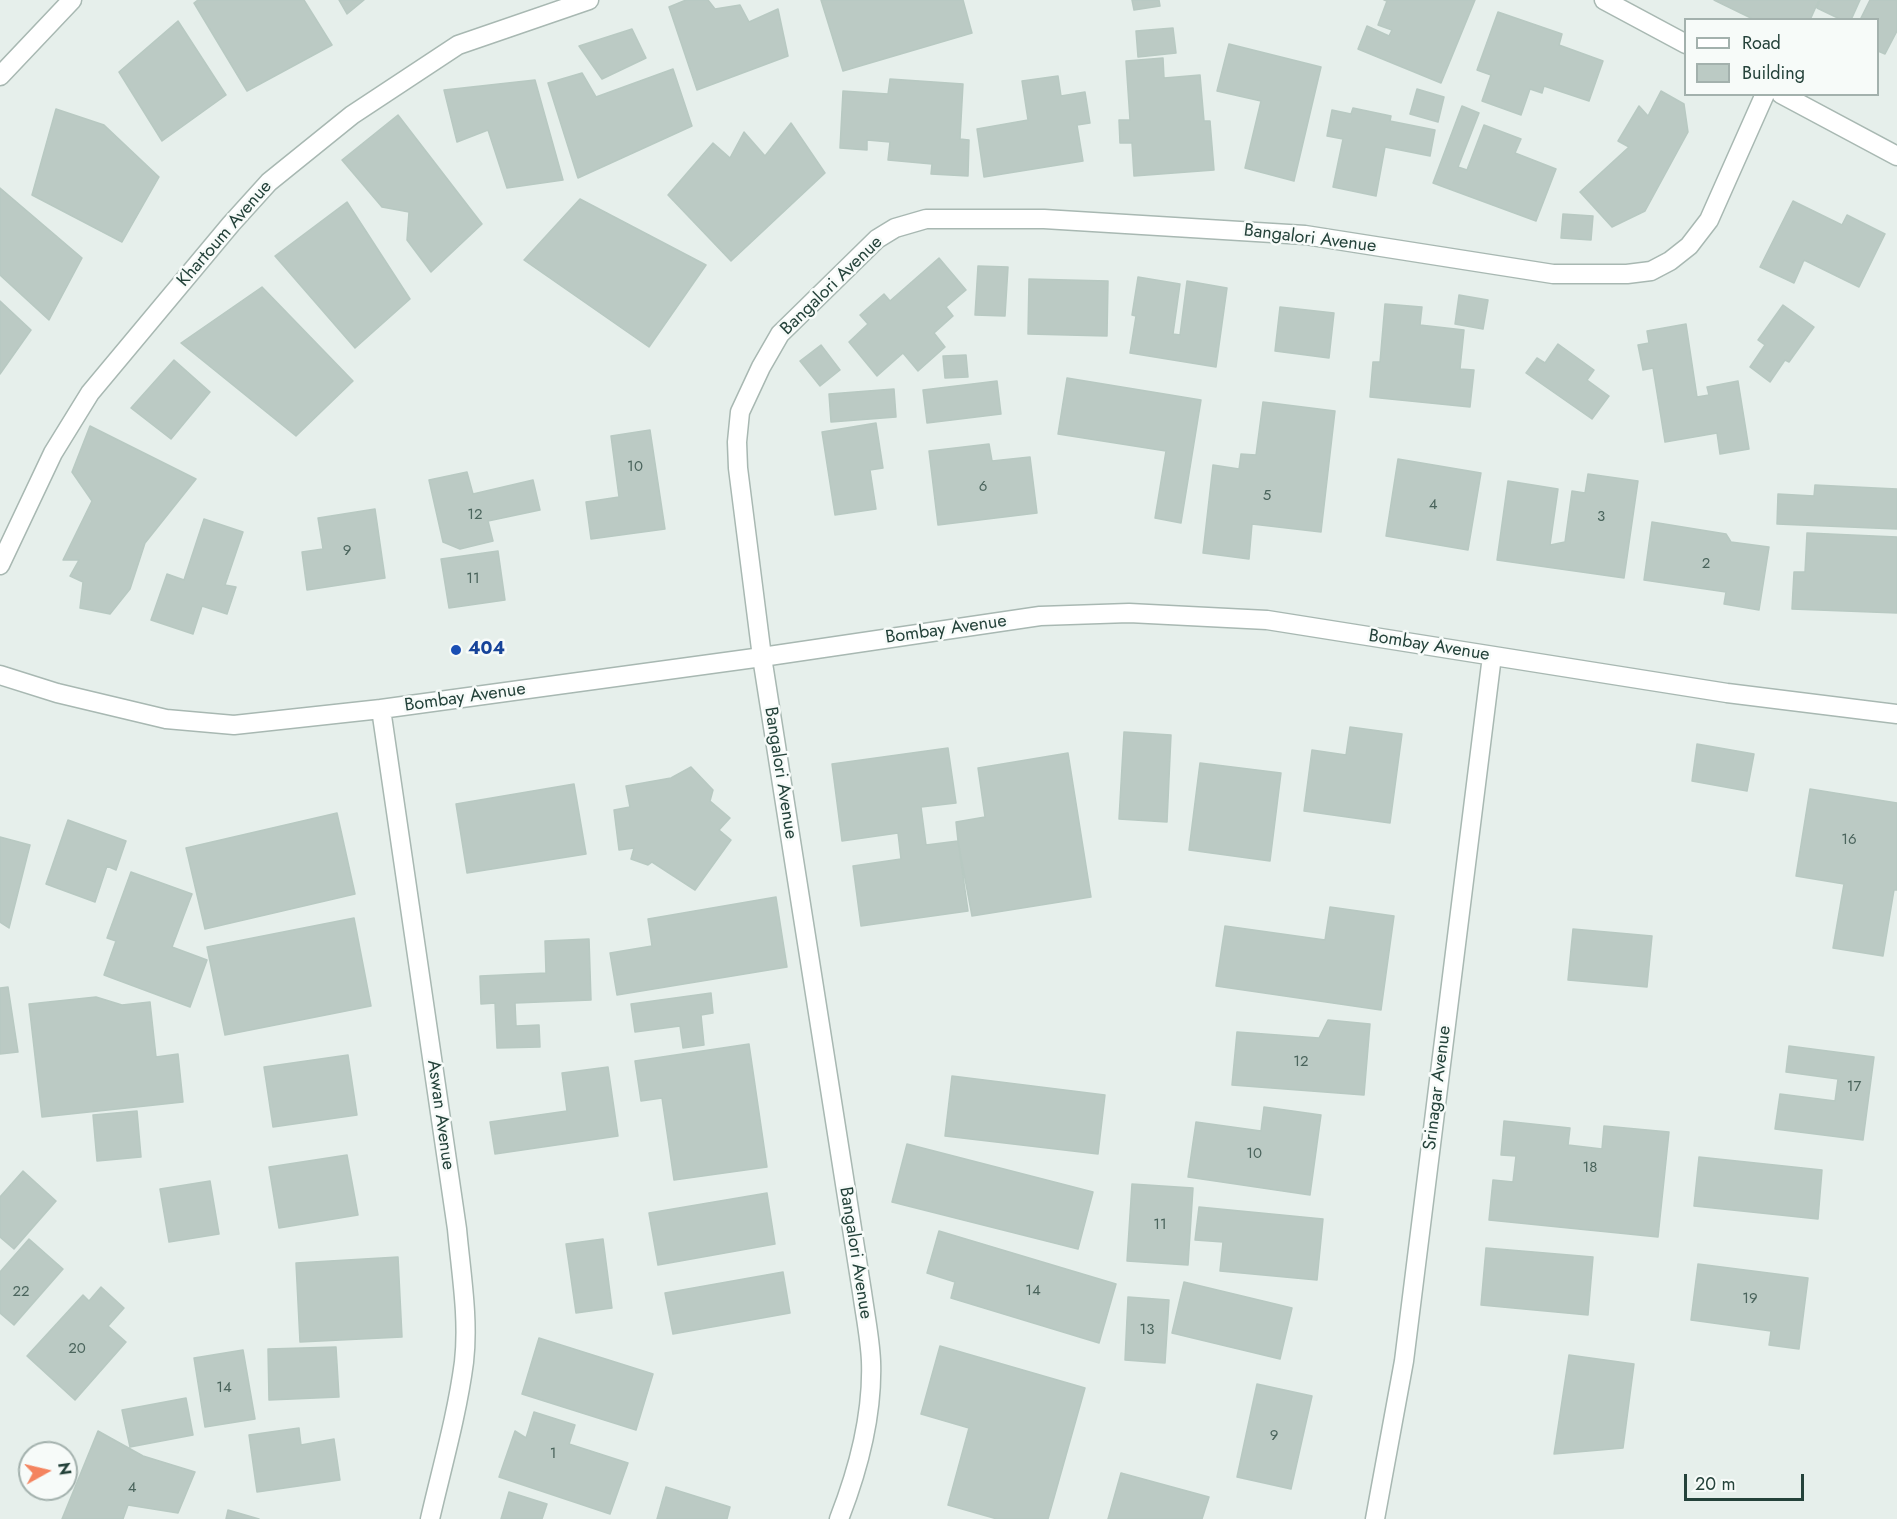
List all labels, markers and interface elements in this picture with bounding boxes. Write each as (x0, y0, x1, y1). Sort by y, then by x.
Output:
legend (1684, 18, 1879, 96)
text: Road (1742, 30, 1781, 56)
text: Building (1742, 60, 1805, 86)
street label: Khartoum Avenue (173, 177, 277, 291)
street label: Bangalori Avenue (1242, 220, 1378, 258)
street label: Bangalori Avenue (777, 232, 887, 340)
house number: 10 (627, 458, 643, 476)
house number: 6 (979, 478, 987, 496)
house number: 5 (1263, 487, 1271, 505)
house number: 4 (1429, 496, 1437, 514)
house number: 12 (467, 506, 483, 524)
house number: 3 (1597, 508, 1605, 526)
house number: 9 (343, 542, 351, 560)
house number: 2 (1702, 555, 1710, 573)
house number: 11 (466, 570, 480, 588)
street label: Bombay Avenue (884, 611, 1008, 649)
street label: Bombay Avenue (1367, 626, 1491, 666)
place label: 404 (468, 639, 505, 661)
marker: 404 (449, 643, 463, 657)
street label: Bombay Avenue (403, 679, 527, 717)
street label: Bangalori Avenue (759, 705, 801, 841)
house number: 16 (1841, 831, 1857, 849)
street label: Srinagar Avenue (1420, 1024, 1456, 1152)
house number: 12 (1293, 1053, 1309, 1071)
street label: Aswan Avenue (422, 1059, 458, 1171)
house number: 17 (1847, 1078, 1861, 1096)
house number: 10 (1246, 1145, 1262, 1163)
house number: 18 (1583, 1159, 1597, 1177)
street label: Bangalori Avenue (834, 1185, 876, 1321)
house number: 11 (1153, 1216, 1167, 1234)
house number: 14 (1025, 1282, 1041, 1300)
house number: 22 (12, 1283, 30, 1301)
house number: 19 (1742, 1290, 1758, 1308)
house number: 13 (1140, 1321, 1154, 1339)
house number: 20 (68, 1340, 86, 1358)
house number: 14 (216, 1379, 232, 1397)
house number: 9 (1270, 1427, 1278, 1445)
north arrow (18, 1441, 78, 1501)
house number: 1 (550, 1445, 556, 1463)
text: N (52, 1461, 77, 1477)
scale bar (1687, 1462, 1807, 1500)
text: 20 m (1695, 1471, 1735, 1497)
house number: 4 (128, 1479, 136, 1497)

